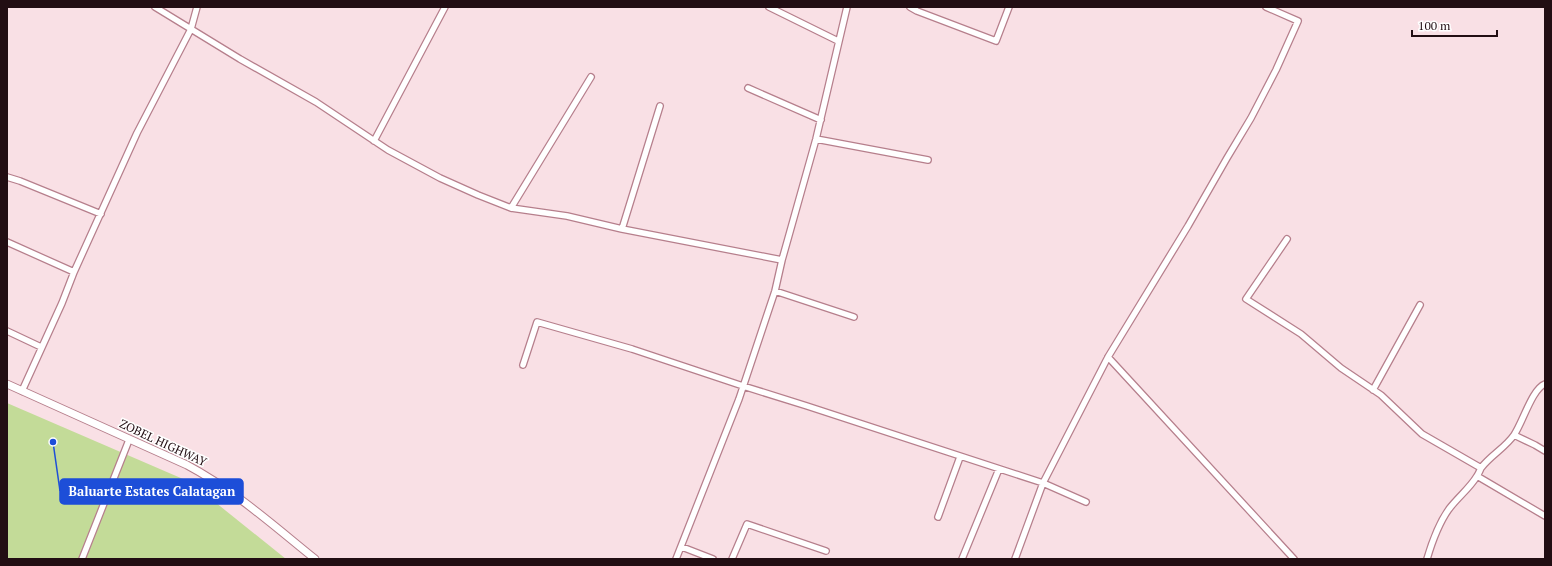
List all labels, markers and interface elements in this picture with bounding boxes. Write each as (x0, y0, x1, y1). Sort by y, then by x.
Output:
scale bar (1412, 12, 1497, 38)
text: 100 m (1418, 18, 1451, 33)
street label: ZOBEL HIGHWAY (117, 416, 210, 469)
callout: Baluarte Estates Calatagan (60, 479, 243, 504)
text: Baluarte Estates Calatagan (69, 482, 236, 500)

